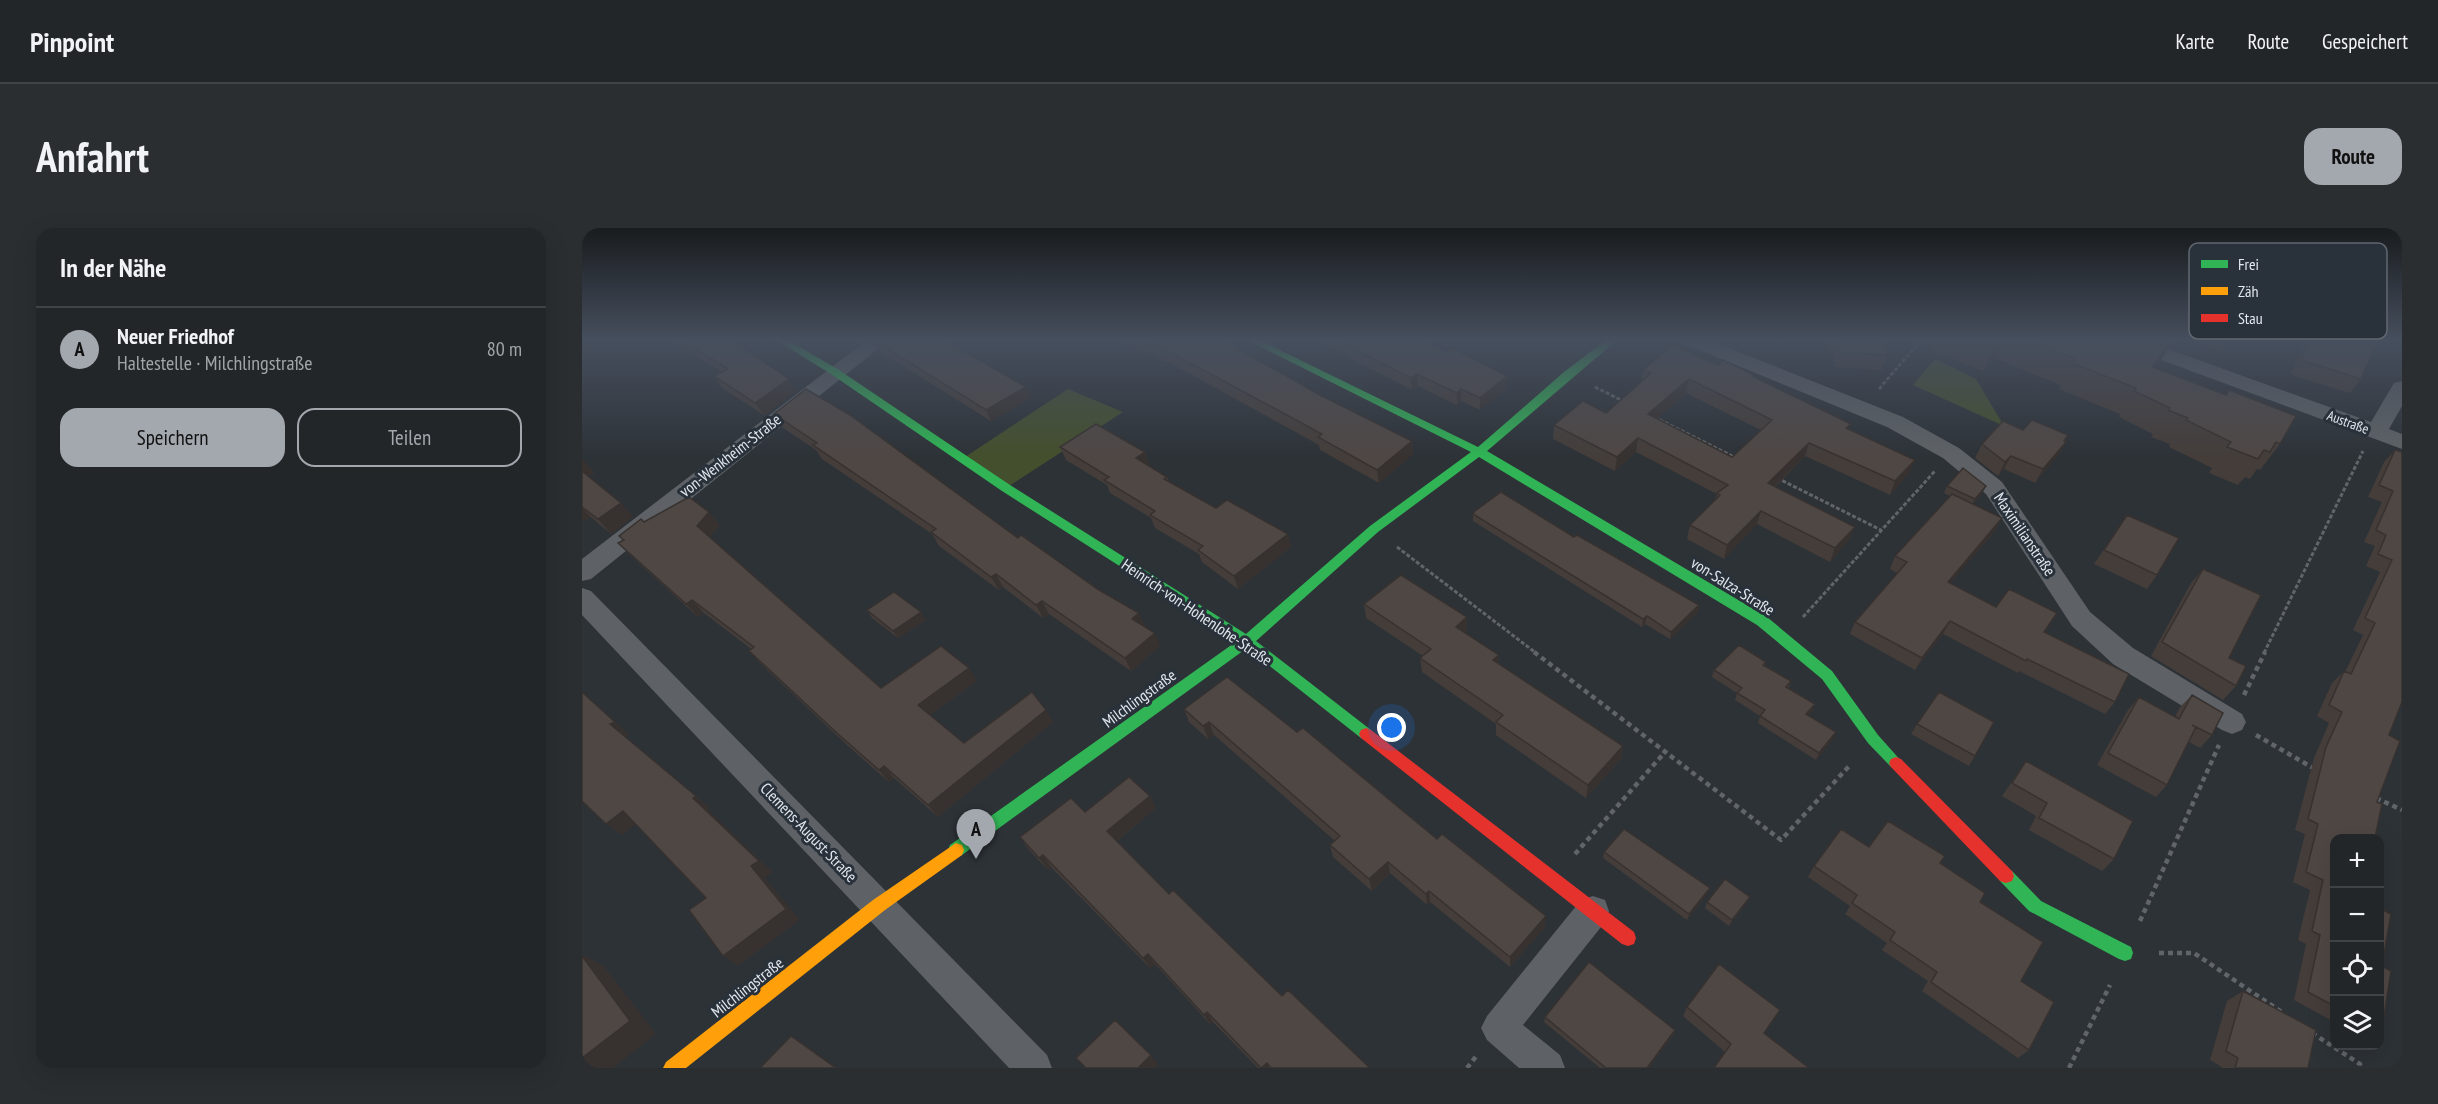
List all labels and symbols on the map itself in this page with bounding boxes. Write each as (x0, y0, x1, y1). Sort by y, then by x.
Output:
legend (2189, 243, 2387, 339)
text: Frei (2238, 254, 2259, 274)
text: Zäh (2238, 281, 2258, 301)
text: Stau (2238, 308, 2263, 328)
street label: Austraße (2325, 406, 2372, 438)
street label: von-Wenkheim-Straße (675, 409, 785, 501)
street label: Maximilianstraße (1990, 489, 2060, 579)
street label: von-Salza-Straße (1687, 552, 1779, 620)
street label: Heinrich-von-Hohenlohe-Straße (1118, 554, 1276, 670)
street label: Milchlingstraße (1098, 665, 1180, 731)
your location (1377, 713, 1406, 742)
street label: Clemens-August-Straße (756, 778, 862, 886)
pin: A (956, 810, 996, 859)
street label: Milchlingstraße (707, 953, 787, 1021)

